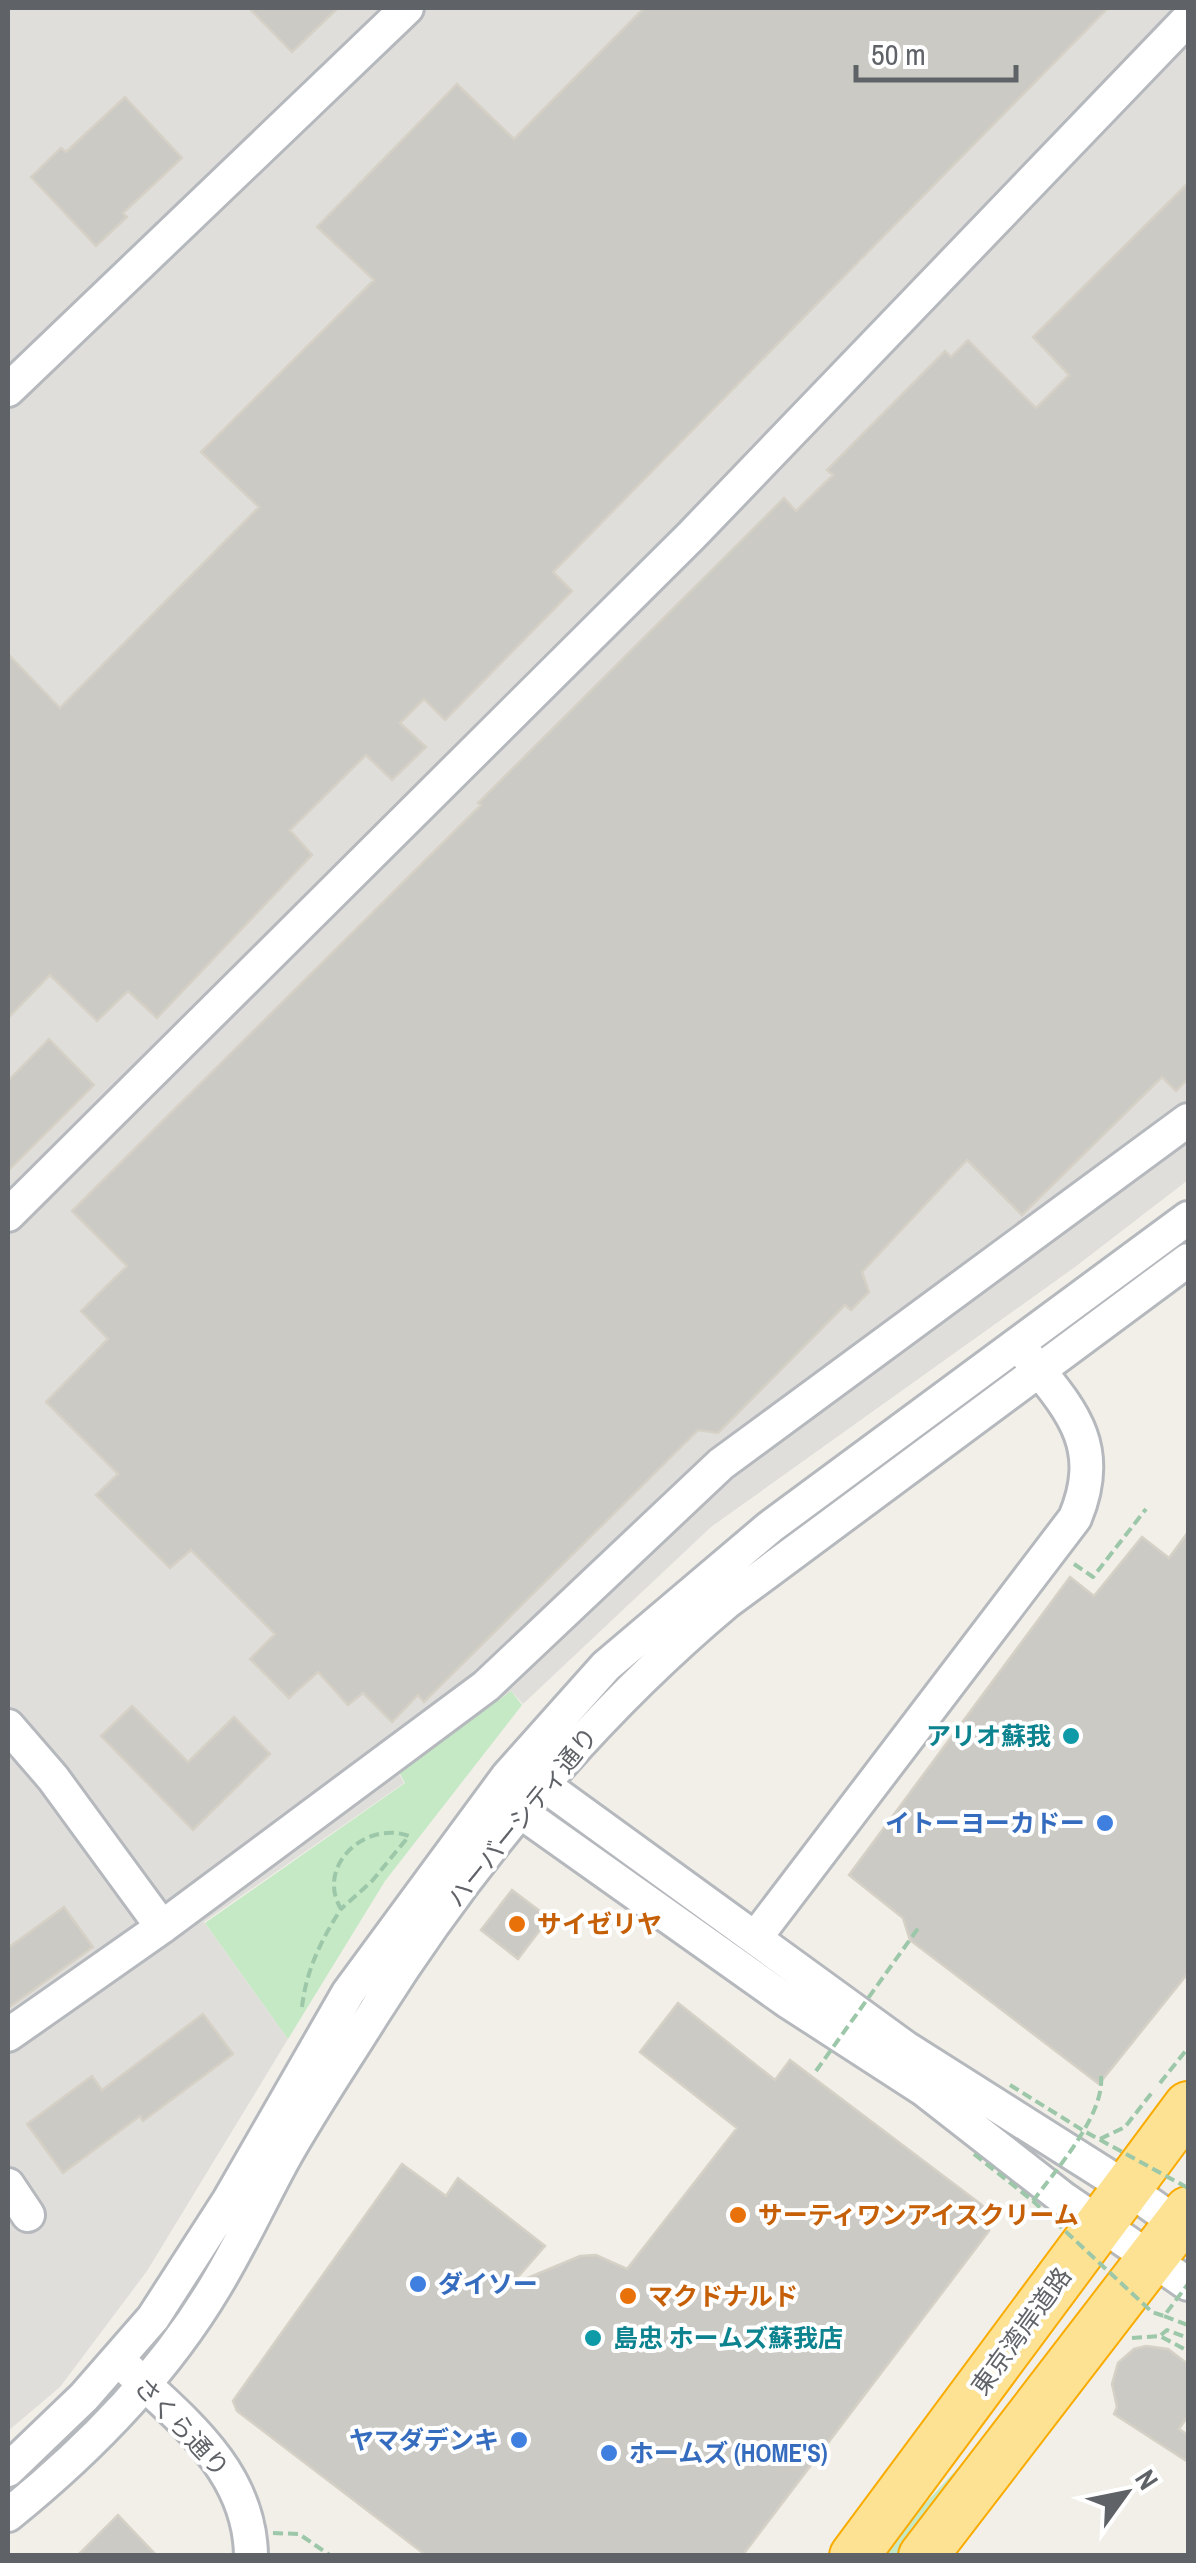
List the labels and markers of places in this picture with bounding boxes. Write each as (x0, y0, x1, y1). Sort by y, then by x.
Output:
place label: アリオ蘇我 (926, 1719, 1051, 1753)
marker: アリオ蘇我 (1060, 1725, 1082, 1747)
place label: イトーヨーカドー (885, 1806, 1085, 1840)
marker: イトーヨーカドー (1094, 1812, 1116, 1834)
place label: サイゼリヤ (537, 1907, 662, 1941)
marker: サイゼリヤ (506, 1913, 528, 1935)
place label: サーティワンアイスクリーム (758, 2198, 1079, 2232)
marker: サーティワンアイスクリーム (727, 2204, 749, 2226)
place label: ダイソー (438, 2267, 538, 2301)
marker: ダイソー (407, 2273, 429, 2295)
place label: マクドナルド (648, 2279, 798, 2313)
marker: マクドナルド (617, 2285, 639, 2307)
place label: 島忠 ホームズ蘇我店 (613, 2321, 843, 2355)
marker: 島忠 ホームズ蘇我店 (582, 2327, 604, 2349)
place label: ヤマダデンキ (349, 2423, 499, 2457)
marker: ヤマダデンキ (508, 2429, 530, 2451)
place label: ホームズ (HOME'S) (629, 2436, 828, 2470)
marker: ホームズ (HOME'S) (598, 2442, 620, 2464)

